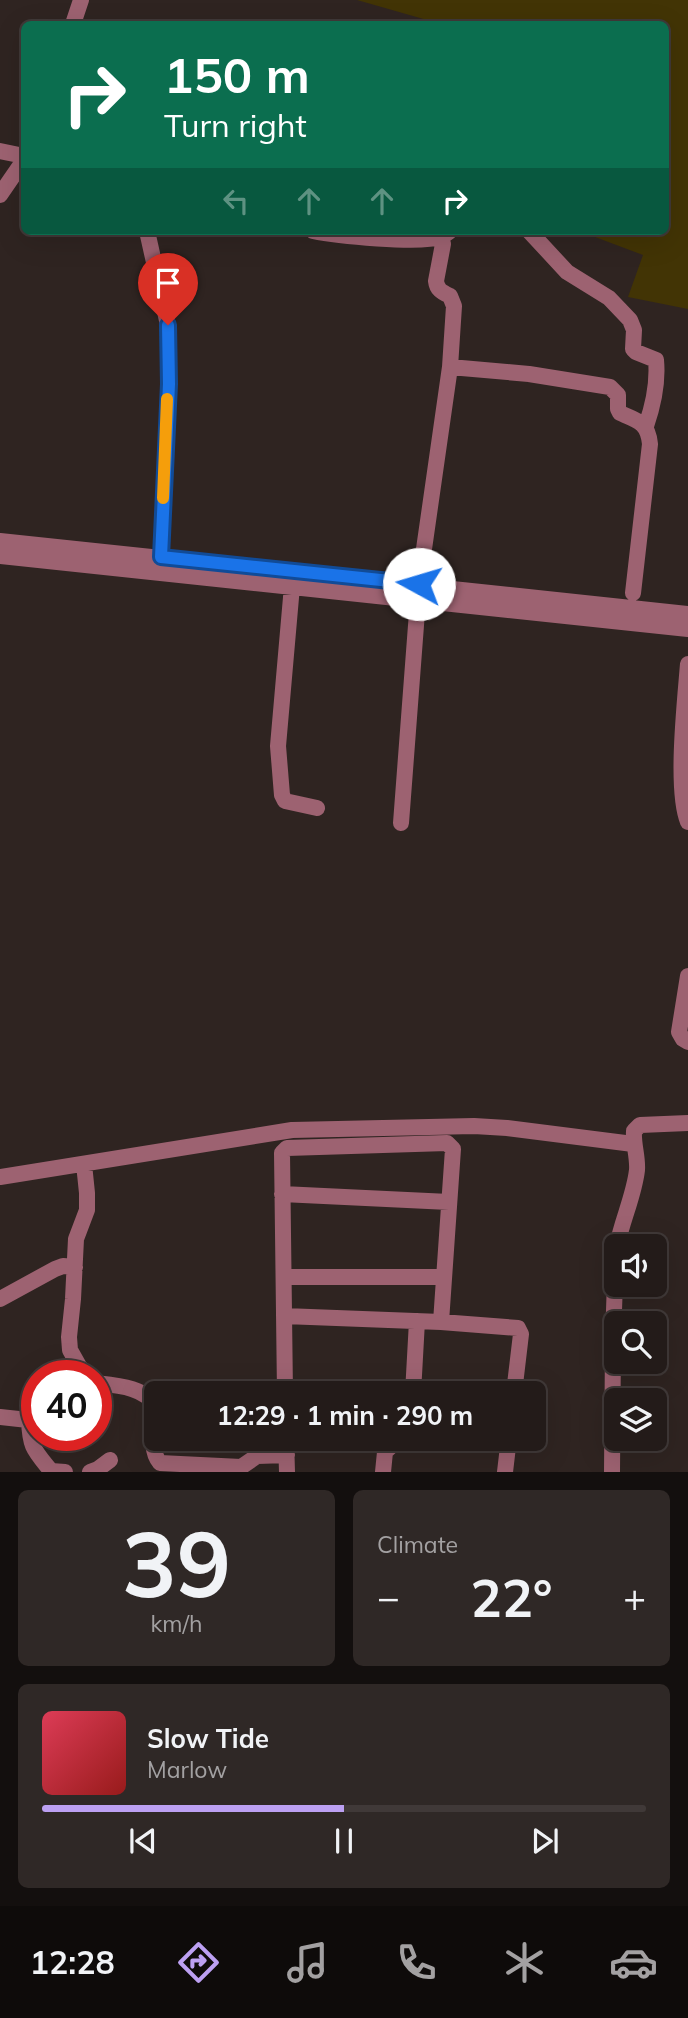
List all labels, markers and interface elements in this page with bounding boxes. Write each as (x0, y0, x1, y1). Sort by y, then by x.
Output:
text: 150 m (164, 44, 310, 105)
icon: right (49, 49, 140, 140)
text: Turn right (164, 105, 307, 145)
icon: left (217, 182, 255, 220)
icon: ahead (290, 182, 328, 220)
icon: ahead (363, 182, 401, 220)
icon: right (436, 182, 474, 220)
pin (138, 253, 198, 325)
icon: arrive (149, 264, 187, 302)
position arrow (382, 547, 456, 621)
map controls (604, 1234, 667, 1451)
button: sound (604, 1234, 667, 1297)
button: search (604, 1311, 667, 1374)
speed limit sign: 40 (21, 1360, 112, 1451)
button: layers (604, 1388, 667, 1451)
text: 12:29 · 1 min · 290 m (217, 1399, 473, 1432)
text: 39 (122, 1506, 231, 1620)
text: Climate (377, 1530, 458, 1559)
text: 22° (470, 1565, 553, 1630)
text: − (377, 1573, 400, 1621)
text: + (623, 1573, 646, 1621)
text: km/h (150, 1609, 203, 1638)
text: Slow Tide (147, 1722, 269, 1755)
text: Marlow (147, 1755, 227, 1784)
icon: previous (124, 1822, 162, 1860)
icon: pause (325, 1822, 363, 1860)
icon: next (526, 1822, 564, 1860)
icon: directions (174, 1938, 223, 1987)
icon: music (283, 1938, 332, 1987)
icon: phone (392, 1938, 441, 1987)
icon: climate (500, 1938, 549, 1987)
icon: car (609, 1938, 658, 1987)
text: 12:28 (30, 1942, 115, 1982)

